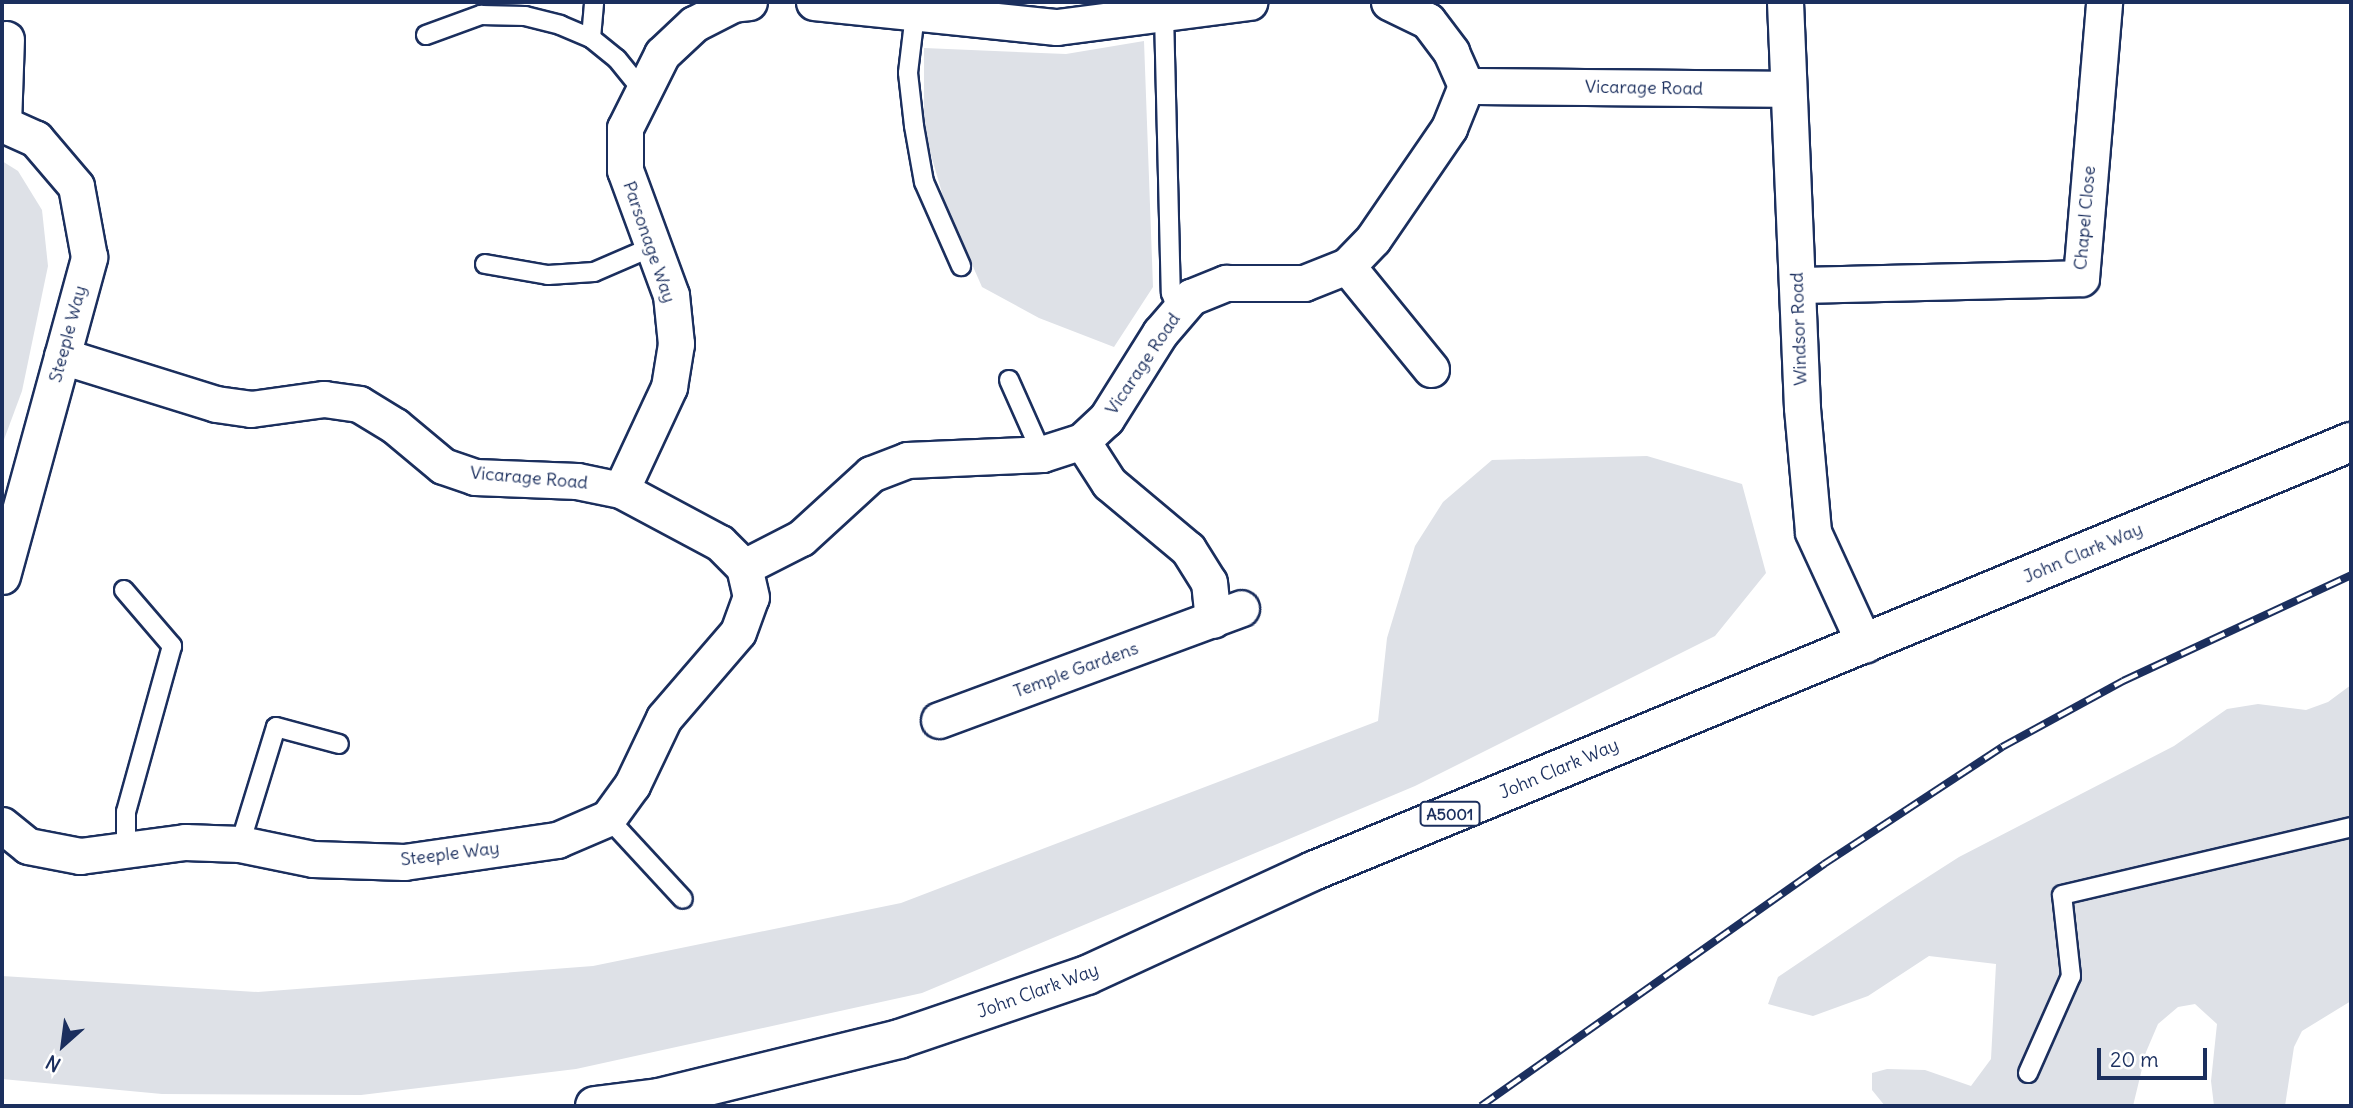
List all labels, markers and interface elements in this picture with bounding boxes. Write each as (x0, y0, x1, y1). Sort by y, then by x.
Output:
street label: Vicarage Road (1585, 76, 1703, 100)
street label: Chapel Close (2070, 165, 2100, 271)
street label: Parsonage Way (618, 178, 680, 306)
street label: Windsor Road (1786, 272, 1812, 386)
street label: Steeple Way (45, 283, 91, 385)
street label: Vicarage Road (1101, 309, 1185, 419)
street label: Vicarage Road (469, 462, 589, 494)
street label: John Clark Way (2020, 518, 2146, 588)
street label: Temple Gardens (1011, 637, 1141, 703)
street label: John Clark Way (1496, 734, 1622, 804)
road number: A5001 (1418, 802, 1482, 827)
street label: Steeple Way (399, 837, 501, 871)
street label: John Clark Way (974, 959, 1102, 1023)
north arrow (28, 1010, 98, 1080)
scale bar (2101, 1034, 2211, 1078)
text: 20 m (2110, 1046, 2159, 1073)
text: N (42, 1050, 65, 1077)

